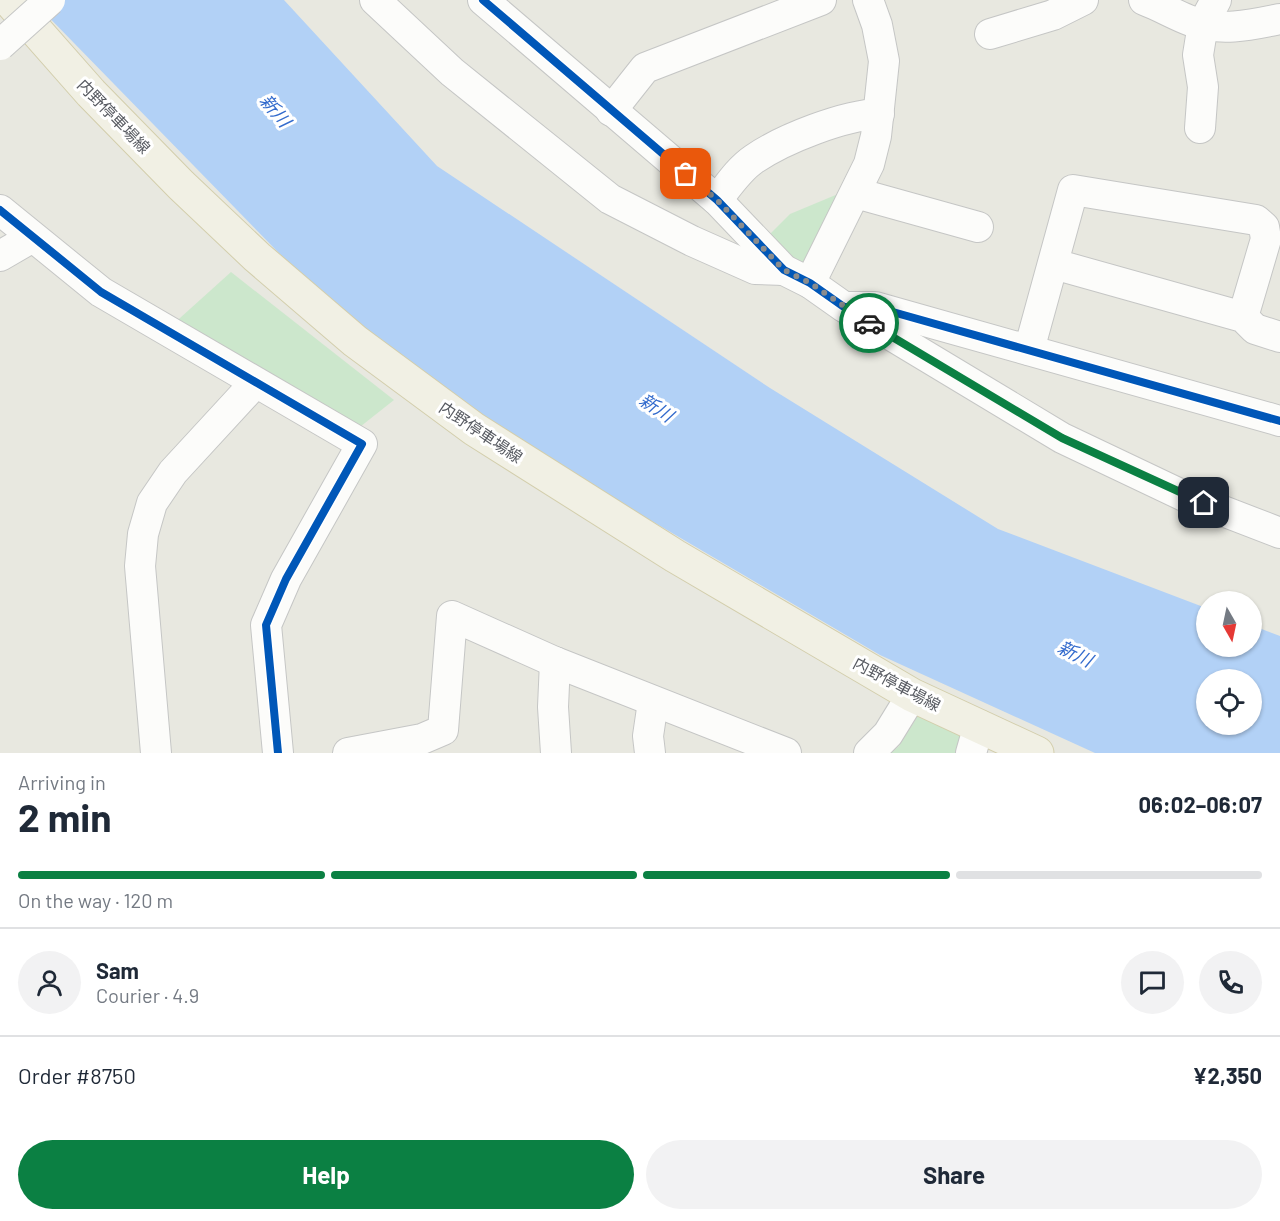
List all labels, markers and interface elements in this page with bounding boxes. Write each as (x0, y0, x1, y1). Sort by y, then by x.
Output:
street label: 内野停車場線 (74, 75, 155, 157)
water label: 新川 (256, 89, 297, 133)
pin (660, 148, 711, 199)
icon: bag (669, 157, 702, 190)
courier (839, 293, 899, 353)
icon: car (853, 307, 886, 340)
water label: 新川 (635, 388, 679, 427)
street label: 内野停車場線 (436, 397, 526, 466)
pin (1178, 477, 1229, 528)
icon: home (1187, 486, 1220, 519)
north arrow (1196, 591, 1262, 657)
map controls (1196, 591, 1262, 735)
water label: 新川 (1054, 635, 1098, 672)
street label: 内野停車場線 (850, 653, 944, 714)
button: locate (1196, 669, 1262, 735)
text: Arriving in (18, 770, 106, 794)
text: 06:02–06:07 (1138, 791, 1262, 817)
text: 2 min (18, 793, 111, 840)
text: On the way · 120 m (18, 888, 173, 912)
button: person (18, 951, 81, 1014)
button: chat (1121, 951, 1184, 1014)
button: phone (1199, 951, 1262, 1014)
text: Sam (96, 957, 139, 983)
text: Courier · 4.9 (96, 983, 199, 1007)
text: Order #8750 (18, 1062, 136, 1088)
text: ¥2,350 (1192, 1062, 1262, 1088)
button: Help (18, 1140, 634, 1209)
button: Share (646, 1140, 1262, 1209)

